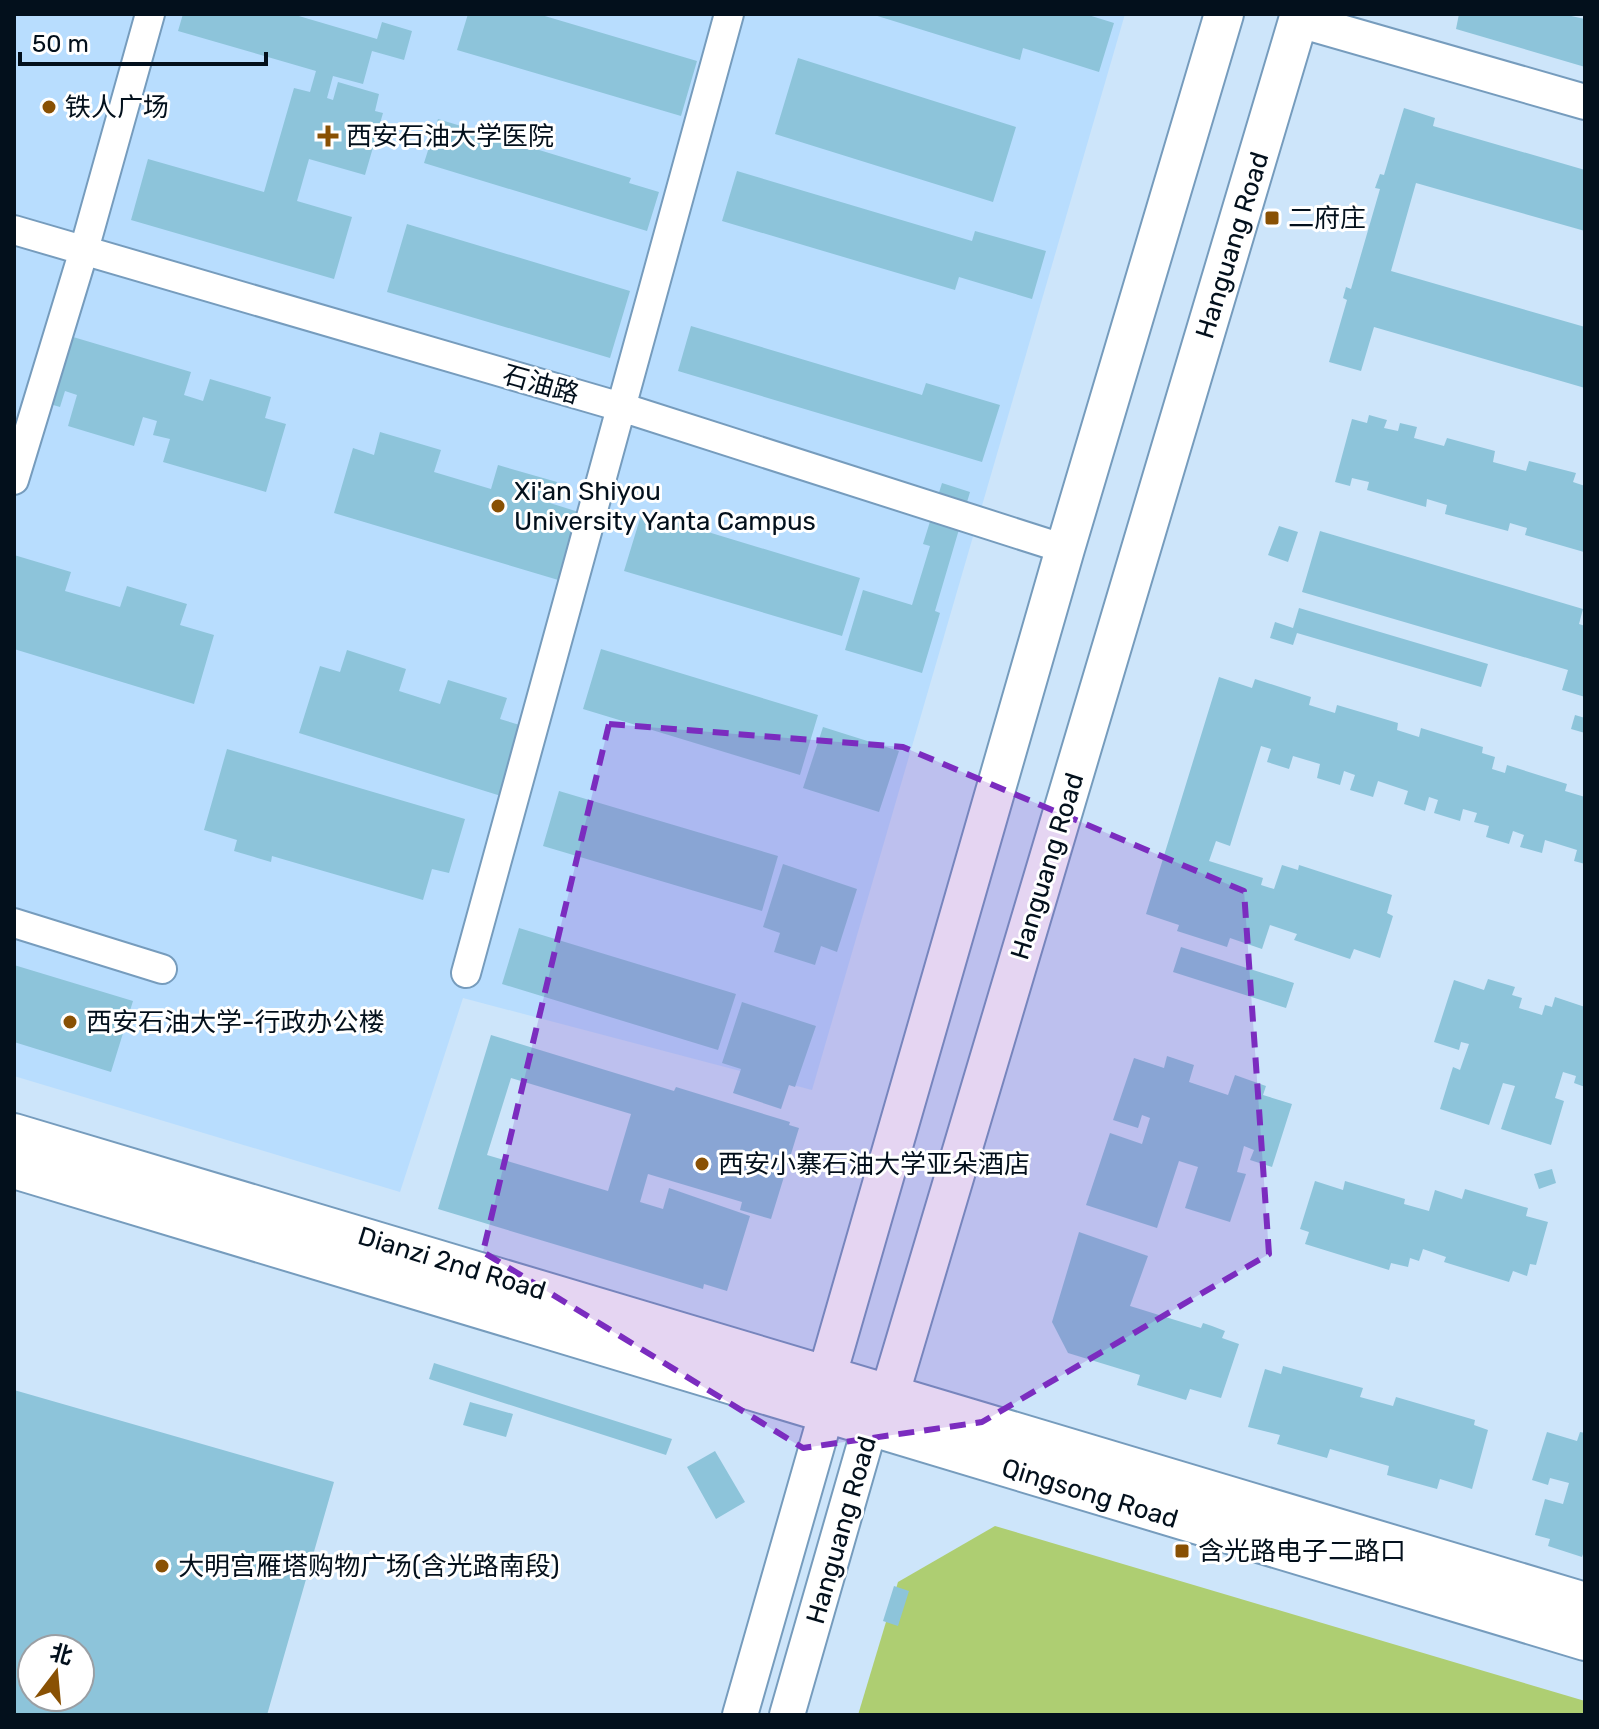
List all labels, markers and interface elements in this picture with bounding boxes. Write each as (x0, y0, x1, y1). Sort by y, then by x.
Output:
scale bar (20, 16, 266, 66)
text: 50 m (32, 30, 89, 58)
place label: 铁人广场 (65, 92, 169, 123)
marker: 铁人广场 (40, 98, 58, 116)
place label: 西安石油大学医院 (346, 121, 554, 152)
marker: 西安石油大学医院 (317, 125, 339, 147)
street label: Hanguang Road (1189, 148, 1276, 342)
place label: 二府庄 (1288, 203, 1366, 234)
marker: 二府庄 (1263, 209, 1281, 227)
street label: 石油路 (499, 359, 583, 410)
place label: Xi'an Shiyou University Yanta Campus (514, 476, 816, 537)
marker: Xi'an Shiyou University Yanta Campus (489, 497, 507, 515)
street label: Hanguang Road (1004, 769, 1091, 963)
place label: 西安石油大学-行政办公楼 (86, 1007, 385, 1038)
marker: 西安石油大学-行政办公楼 (61, 1013, 79, 1031)
place label: 西安小寨石油大学亚朵酒店 (718, 1149, 1030, 1180)
marker: 西安小寨石油大学亚朵酒店 (693, 1155, 711, 1173)
street label: Dianzi 2nd Road (354, 1220, 549, 1307)
street label: Hanguang Road (800, 1433, 883, 1627)
street label: Qingsong Road (998, 1452, 1182, 1535)
place label: 含光路电子二路口 (1198, 1536, 1406, 1567)
marker: 含光路电子二路口 (1173, 1542, 1191, 1560)
place label: 大明宫雁塔购物广场(含光路南段) (178, 1551, 560, 1582)
marker: 大明宫雁塔购物广场(含光路南段) (153, 1557, 171, 1575)
north arrow (16, 1633, 96, 1713)
text: 北 (47, 1638, 76, 1670)

